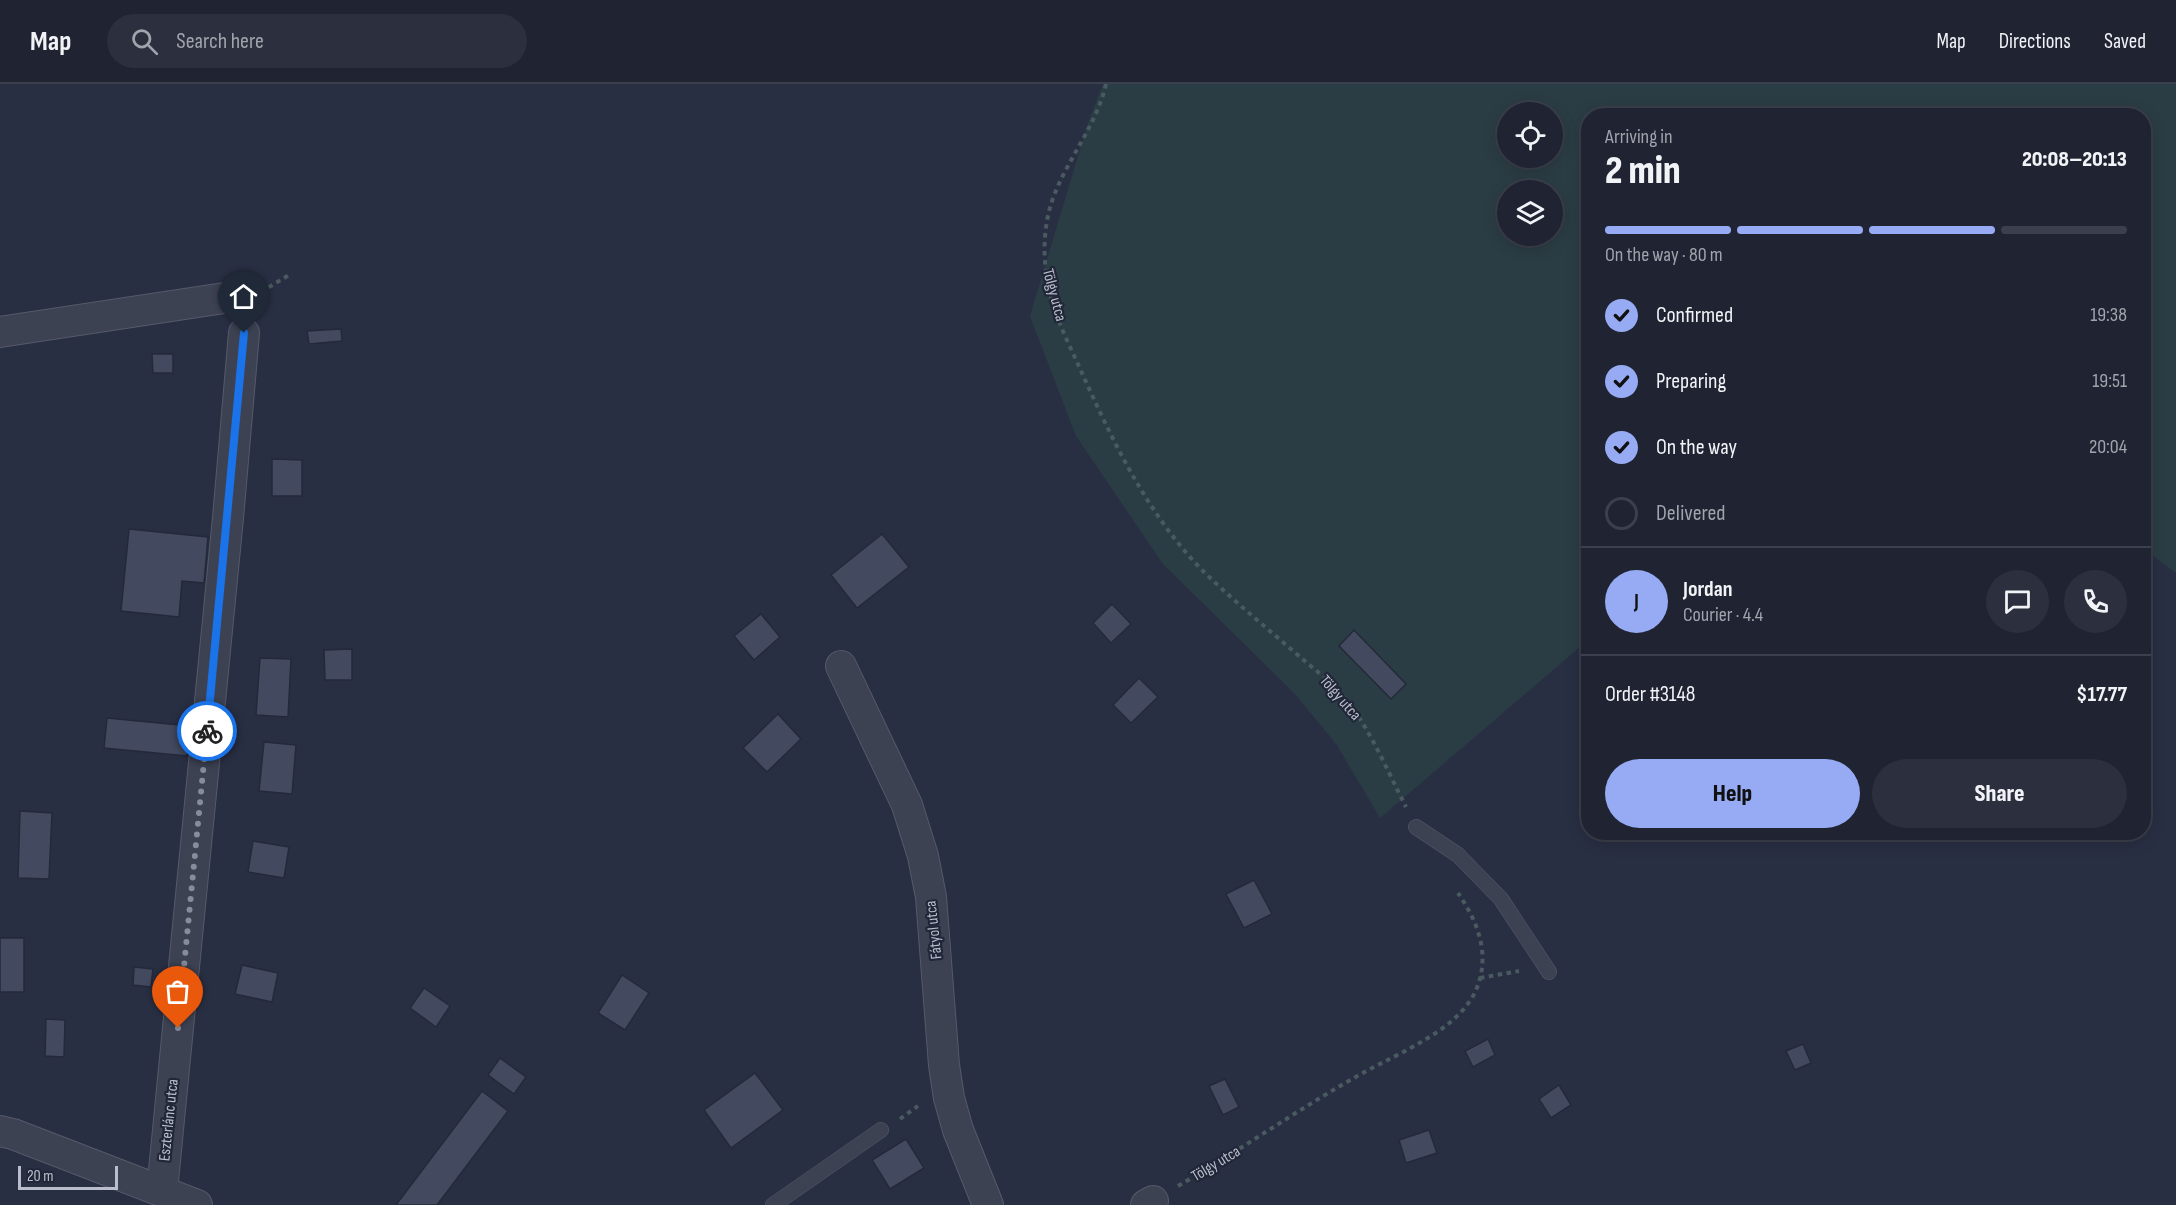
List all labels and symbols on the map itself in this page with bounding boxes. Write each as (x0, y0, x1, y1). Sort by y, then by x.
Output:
street label: Tölgy utca (1038, 267, 1070, 323)
pin (218, 271, 269, 333)
street label: Tölgy utca (1315, 672, 1365, 724)
courier (177, 701, 237, 761)
street label: Fátyol utca (921, 900, 947, 960)
pin (152, 966, 203, 1028)
street label: Eszterlánc utca (155, 1078, 183, 1162)
street label: Tölgy utca (1188, 1142, 1244, 1186)
scale bar (18, 1163, 118, 1190)

